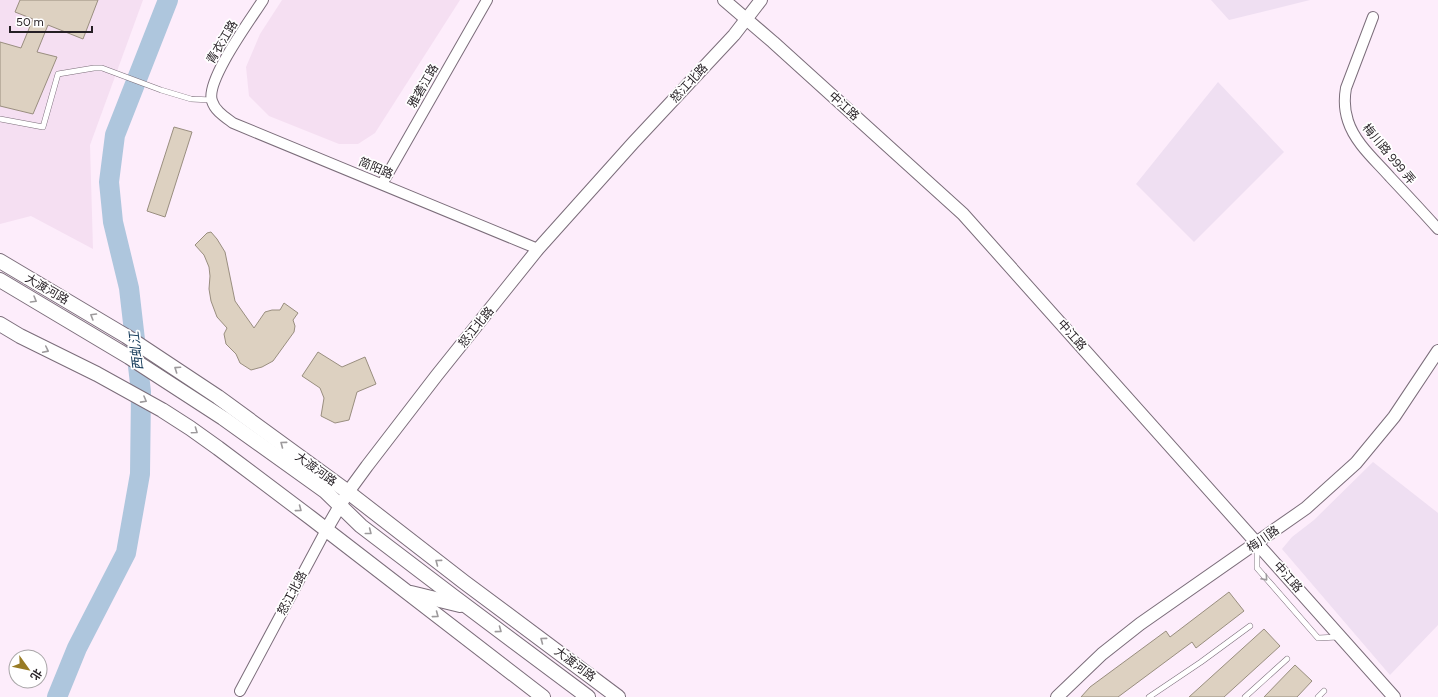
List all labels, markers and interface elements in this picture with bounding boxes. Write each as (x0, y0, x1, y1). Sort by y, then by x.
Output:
scale bar (10, 8, 92, 34)
text: 50 m (16, 15, 44, 29)
street label: 青衣江路 (204, 18, 240, 66)
street label: 怒江北路 (668, 61, 710, 105)
street label: 雅砻江路 (405, 62, 441, 110)
street label: 中江路 (826, 89, 862, 123)
street label: 梅川路 999 弄 (1360, 121, 1418, 187)
street label: 简阳路 (357, 155, 395, 181)
street label: 大渡河路 (23, 271, 71, 307)
one-way arrow (30, 295, 37, 302)
street label: 怒江北路 (455, 304, 497, 350)
one-way arrow (90, 313, 97, 320)
street label: 中江路 (1055, 317, 1089, 353)
water label: 西虬江 (126, 329, 146, 371)
one-way arrow (42, 345, 49, 353)
one-way arrow (174, 366, 181, 374)
one-way arrow (140, 396, 147, 403)
one-way arrow (190, 426, 197, 433)
one-way arrow (280, 442, 287, 449)
street label: 大渡河路 (292, 449, 340, 489)
one-way arrow (294, 504, 301, 511)
street label: 梅川路 (1244, 523, 1282, 555)
one-way arrow (364, 527, 371, 534)
street label: 中江路 (1271, 559, 1305, 595)
one-way arrow (436, 560, 443, 567)
street label: 怒江北路 (275, 569, 309, 617)
one-way arrow (1261, 573, 1268, 581)
one-way arrow (431, 610, 438, 617)
one-way arrow (495, 625, 502, 633)
one-way arrow (540, 638, 547, 645)
street label: 大渡河路 (552, 644, 598, 684)
north arrow (8, 649, 48, 689)
text: 北 (28, 666, 44, 682)

